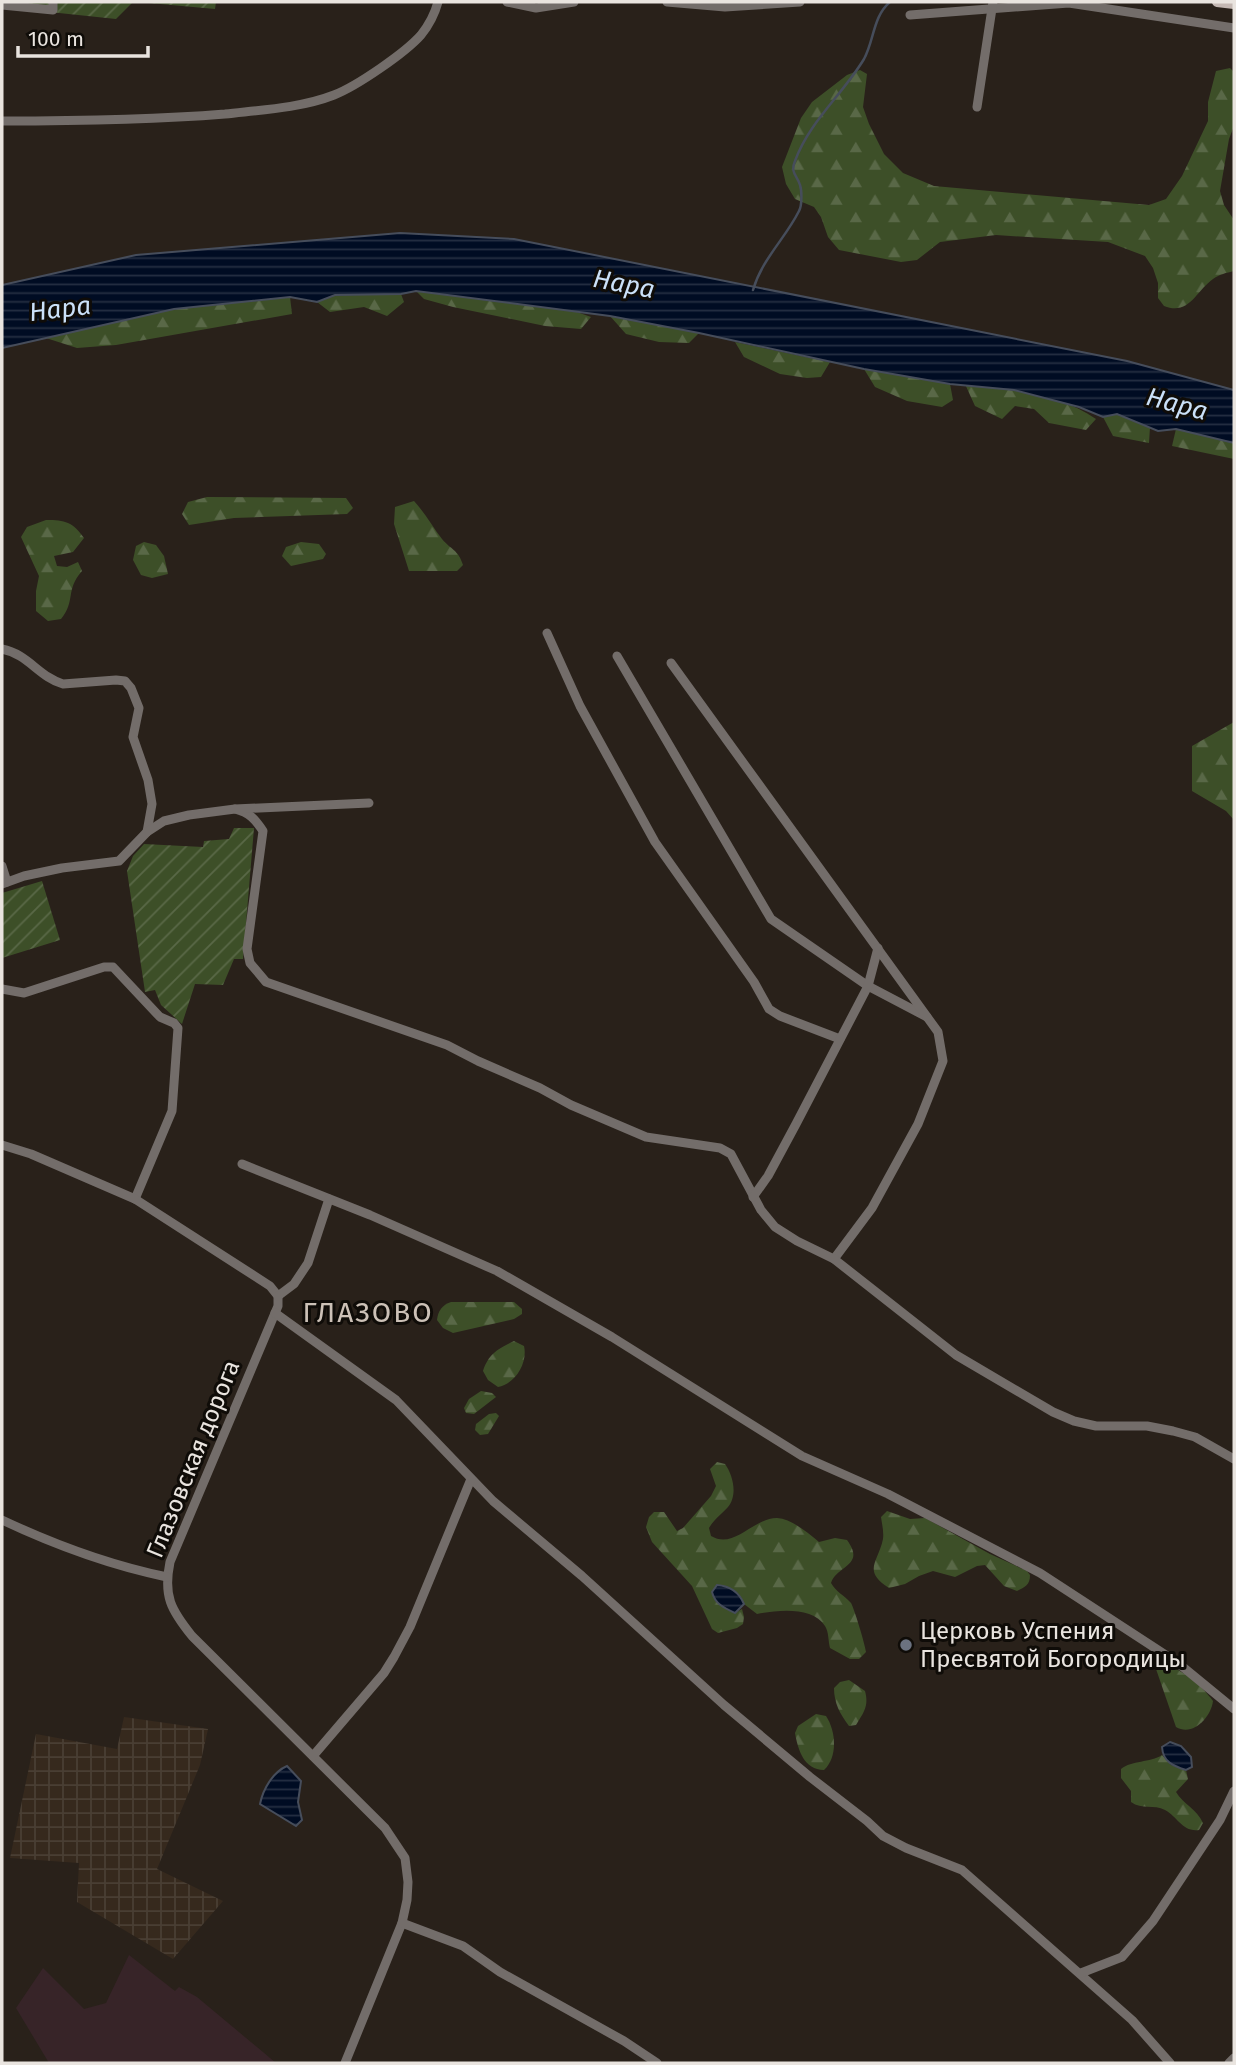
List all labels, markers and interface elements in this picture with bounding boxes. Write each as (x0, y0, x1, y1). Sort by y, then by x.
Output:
scale bar (18, 14, 147, 58)
text: 100 m (28, 26, 84, 52)
water label: Нара (591, 263, 657, 305)
water label: Нара (27, 290, 93, 328)
water label: Нара (1143, 381, 1211, 427)
district label: ГЛАЗОВО (302, 1296, 434, 1329)
street label: Глазовская дорога (141, 1356, 245, 1562)
place label: Церковь Успения Пресвятой Богородицы (920, 1617, 1186, 1673)
marker: Церковь Успения Пресвятой Богородицы (898, 1637, 914, 1653)

